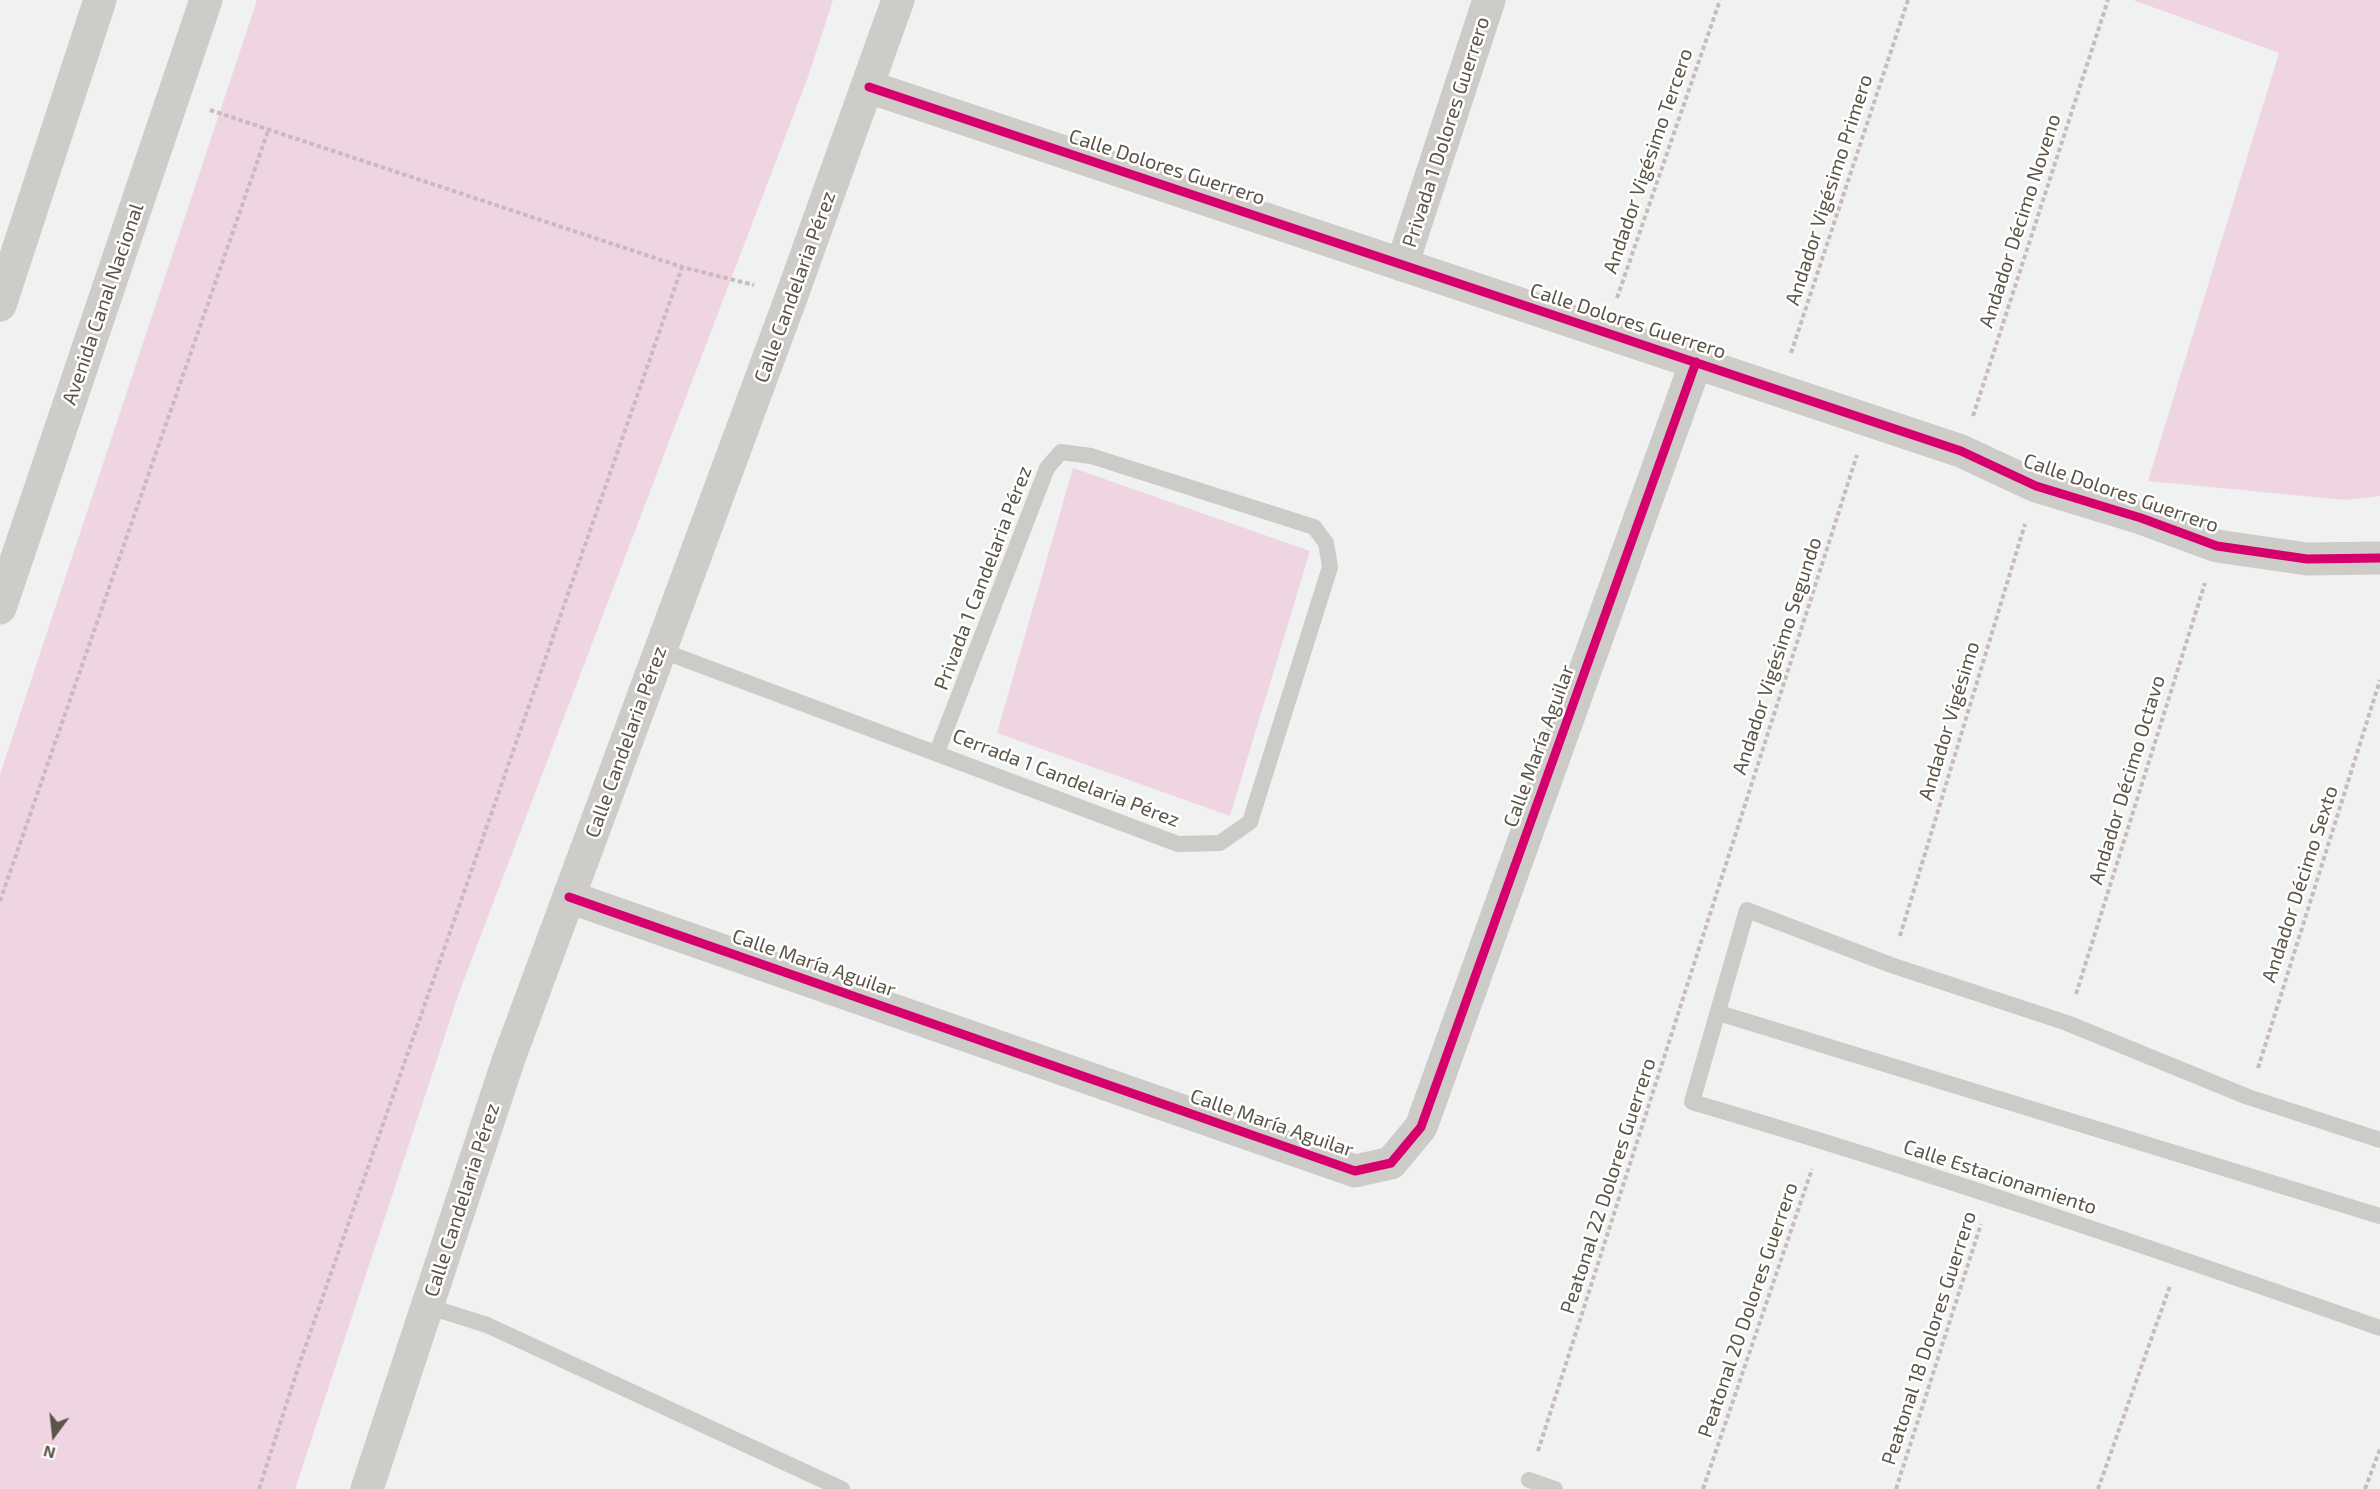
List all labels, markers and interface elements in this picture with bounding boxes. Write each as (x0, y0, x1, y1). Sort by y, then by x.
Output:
street label: Privada 1 Dolores Guerrero (1397, 14, 1495, 250)
street label: Andador Vigésimo Tercero (1598, 45, 1698, 277)
street label: Andador Vigésimo Primero (1780, 72, 1878, 308)
street label: Andador Décimo Noveno (1974, 111, 2066, 331)
street label: Calle Dolores Guerrero (1066, 124, 1268, 210)
street label: Calle Candelaria Pérez (749, 188, 841, 386)
street label: Avenida Canal Nacional (57, 200, 149, 408)
street label: Calle Dolores Guerrero (1527, 278, 1729, 364)
street label: Calle Dolores Guerrero (2020, 448, 2222, 538)
street label: Privada 1 Candelaria Pérez (929, 462, 1037, 694)
street label: Andador Vigésimo Segundo (1727, 534, 1827, 778)
street label: Andador Vigésimo (1913, 639, 1985, 803)
street label: Calle Candelaria Pérez (580, 643, 672, 841)
street label: Calle María Aguilar (1498, 661, 1580, 831)
street label: Andador Décimo Octavo (2084, 673, 2170, 887)
street label: Cerrada 1 Candelaria Pérez (949, 724, 1183, 832)
street label: Andador Décimo Sexto (2257, 783, 2343, 985)
street label: Calle María Aguilar (729, 924, 899, 1002)
street label: Peatonal 22 Dolores Guerrero (1555, 1055, 1661, 1317)
street label: Calle María Aguilar (1187, 1084, 1357, 1162)
street label: Calle Candelaria Pérez (419, 1100, 505, 1300)
street label: Calle Estacionamiento (1900, 1134, 2100, 1220)
street label: Peatonal 20 Dolores Guerrero (1693, 1179, 1803, 1441)
street label: Peatonal 18 Dolores Guerrero (1877, 1208, 1981, 1468)
north arrow (24, 1405, 84, 1465)
text: N (41, 1442, 57, 1464)

